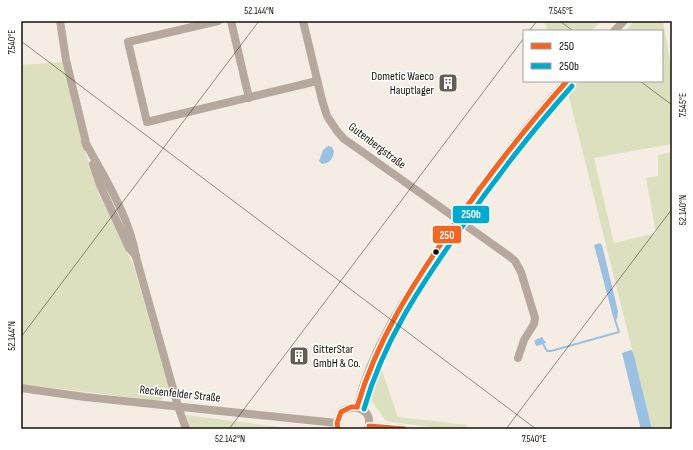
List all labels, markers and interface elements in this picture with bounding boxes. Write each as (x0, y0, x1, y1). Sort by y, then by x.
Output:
text: 52.144°N (244, 5, 274, 17)
text: 7.545°E (549, 5, 573, 17)
text: 7.540°E (6, 30, 18, 54)
legend (523, 30, 663, 82)
text: 250 (559, 39, 574, 54)
text: 250b (559, 59, 579, 74)
place label: Dometic Waeco Hauptlager (371, 69, 435, 98)
building icon: Dometic Waeco Hauptlager (437, 72, 459, 94)
text: 7.545°E (677, 93, 689, 117)
street label: Gutenbergstraße (345, 120, 409, 173)
text: 52.140°N (677, 195, 689, 225)
line badge: 250b (452, 205, 490, 224)
text: 250b (461, 208, 481, 221)
line badge: 250 (432, 225, 462, 244)
text: 250 (440, 229, 454, 242)
unlabelled marker (431, 247, 441, 257)
text: 52.144°N (6, 321, 18, 351)
place label: GitterStar GmbH & Co. (313, 342, 361, 371)
building icon: GitterStar GmbH & Co. (288, 345, 310, 367)
street label: Reckenfelder Straße (139, 382, 221, 406)
text: 52.142°N (215, 433, 245, 445)
text: 7.540°E (522, 433, 546, 445)

